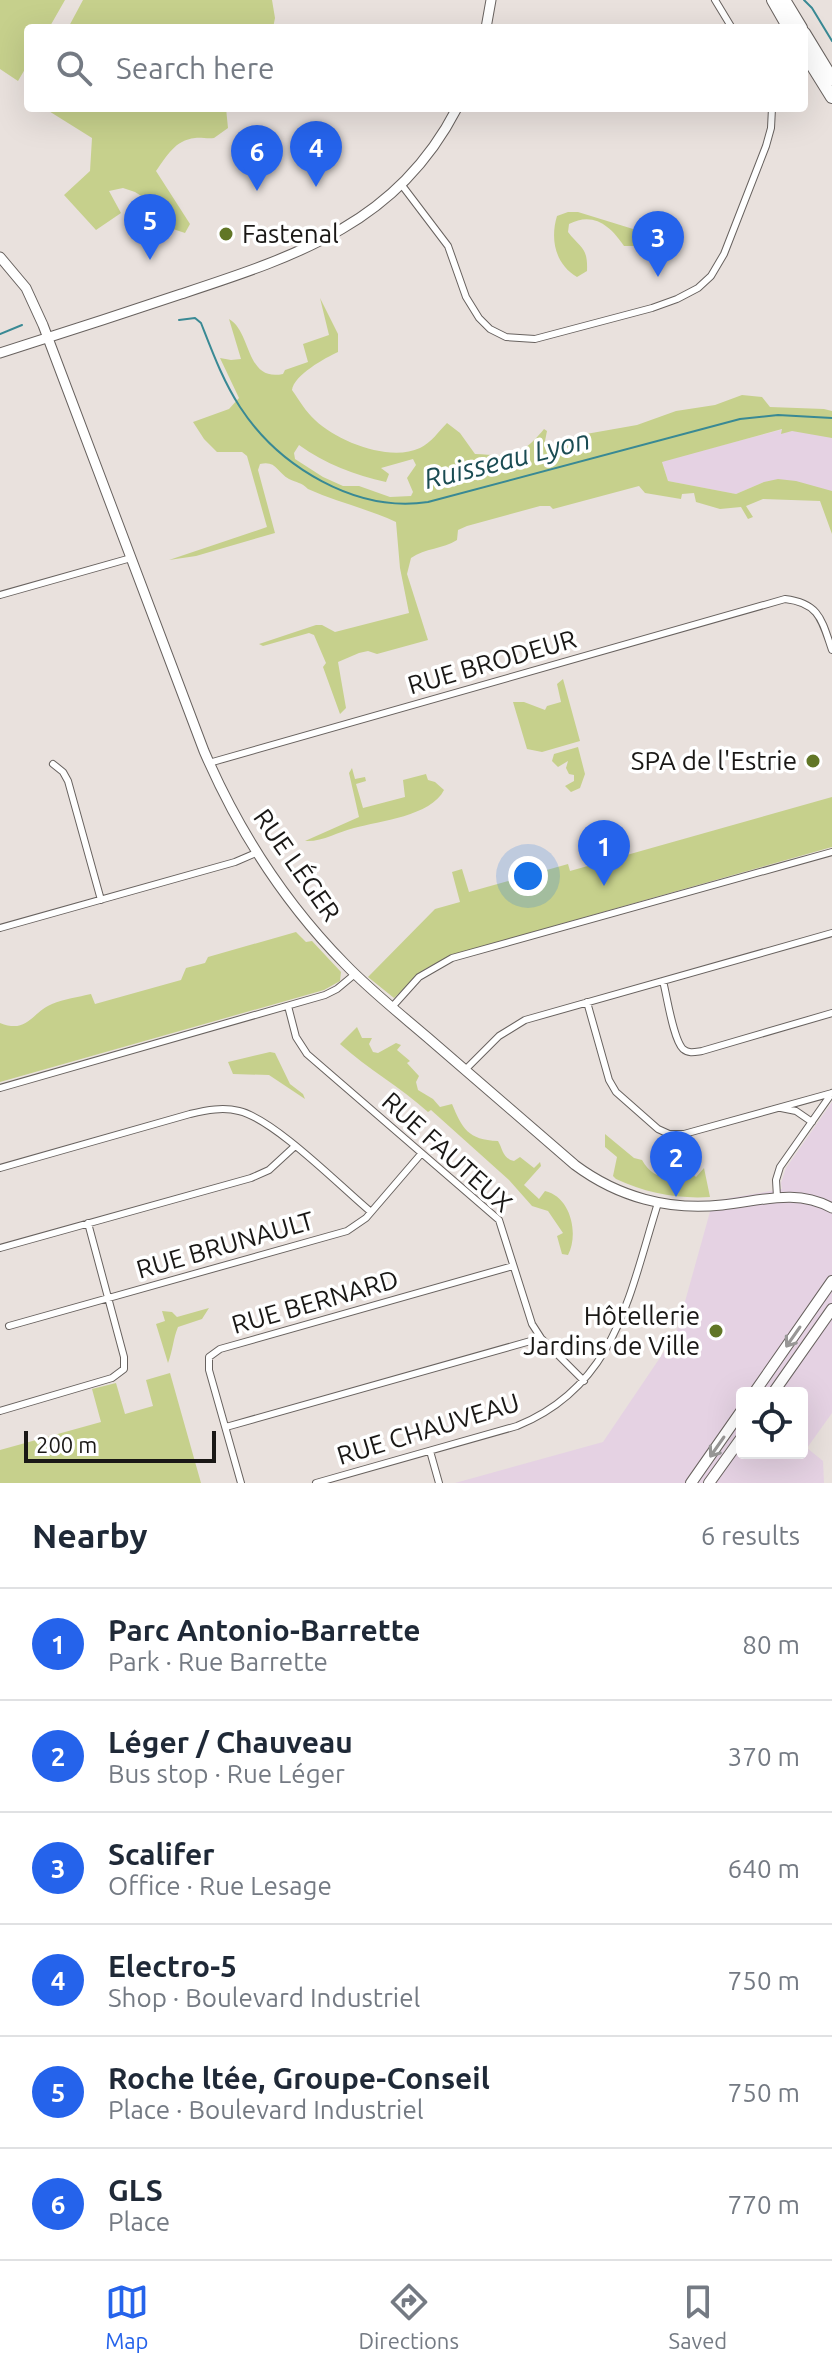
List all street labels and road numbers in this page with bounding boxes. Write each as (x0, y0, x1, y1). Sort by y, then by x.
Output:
street label: RUE BRODEUR (404, 624, 580, 699)
street label: RUE LÉGER (248, 803, 347, 926)
street label: RUE FAUTEUX (377, 1086, 518, 1217)
street label: RUE BRUNAULT (133, 1205, 317, 1284)
street label: RUE BERNARD (228, 1264, 401, 1339)
street label: RUE CHAUVEAU (333, 1387, 523, 1470)

